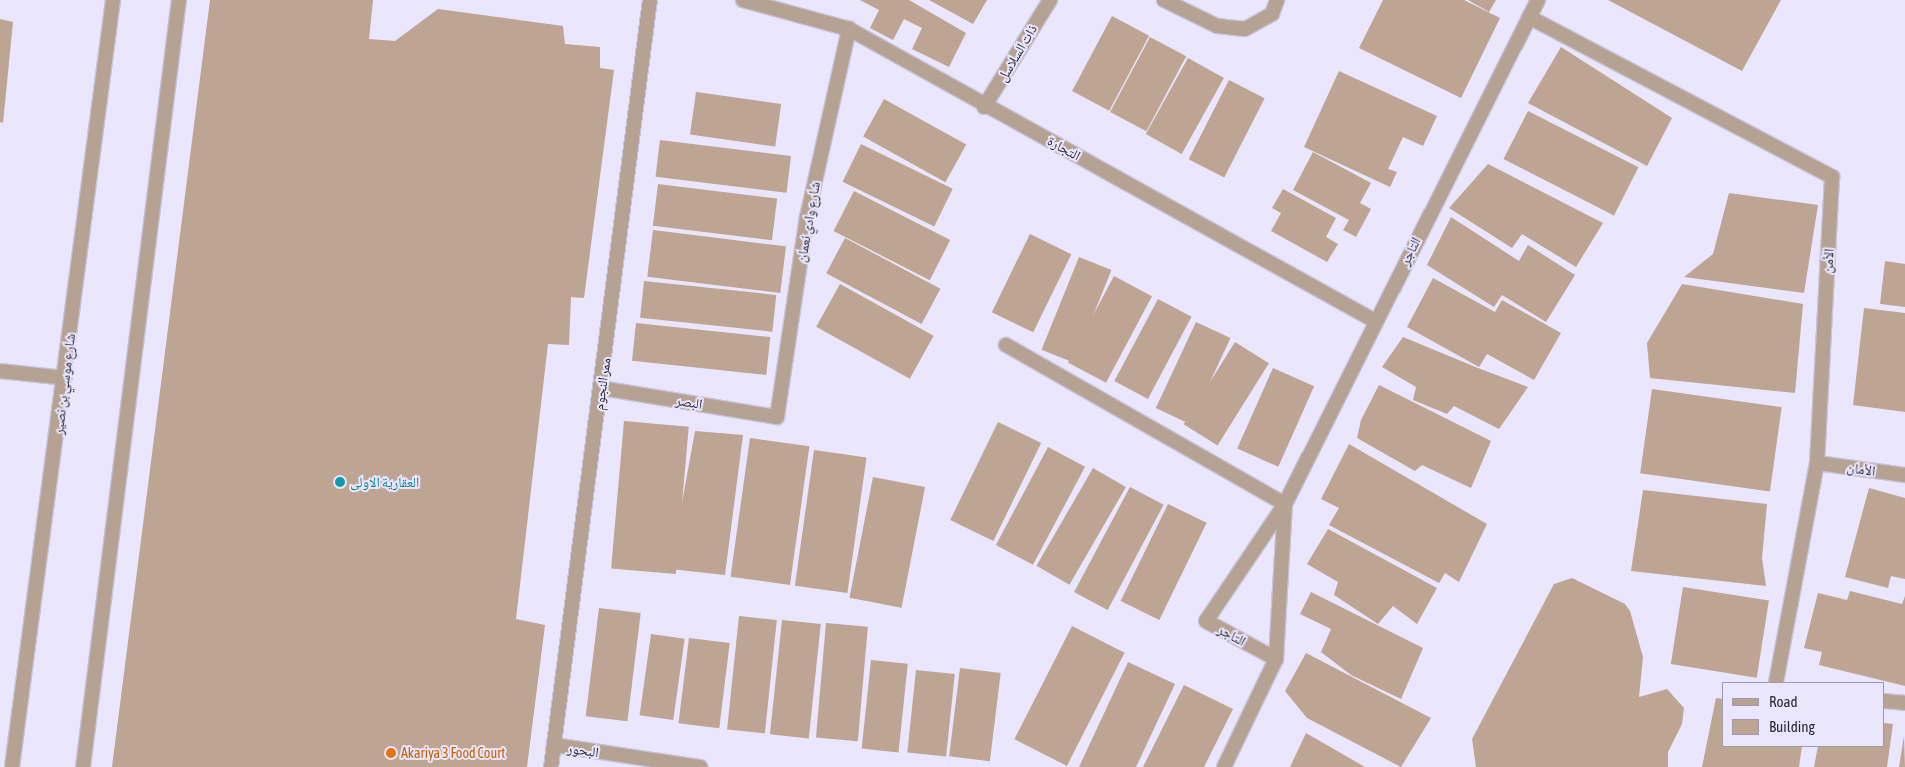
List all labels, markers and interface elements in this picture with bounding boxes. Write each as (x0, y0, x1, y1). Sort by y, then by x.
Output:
street label: ذات السلاسل (993, 21, 1041, 85)
street label: التجارة (1044, 132, 1084, 164)
street label: شارع وادي نعمان (793, 180, 823, 264)
street label: التاجر (1396, 234, 1424, 268)
street label: الأمن (1819, 248, 1837, 274)
street label: شارع موسي بن نصير (49, 333, 79, 435)
street label: ممر النجوم (590, 357, 614, 411)
street label: البصر (674, 392, 704, 412)
street label: الأمان (1846, 459, 1876, 479)
place label: العقارية الاولى (350, 474, 419, 490)
marker: العقارية الاولى (334, 476, 346, 488)
street label: التاجر (1215, 621, 1249, 649)
legend (1722, 682, 1885, 747)
text: Road (1769, 693, 1798, 710)
text: Building (1769, 718, 1815, 735)
street label: البحور (566, 739, 600, 761)
place label: Akariya 3 Food Court (401, 745, 505, 761)
marker: Akariya 3 Food Court (385, 747, 397, 759)

